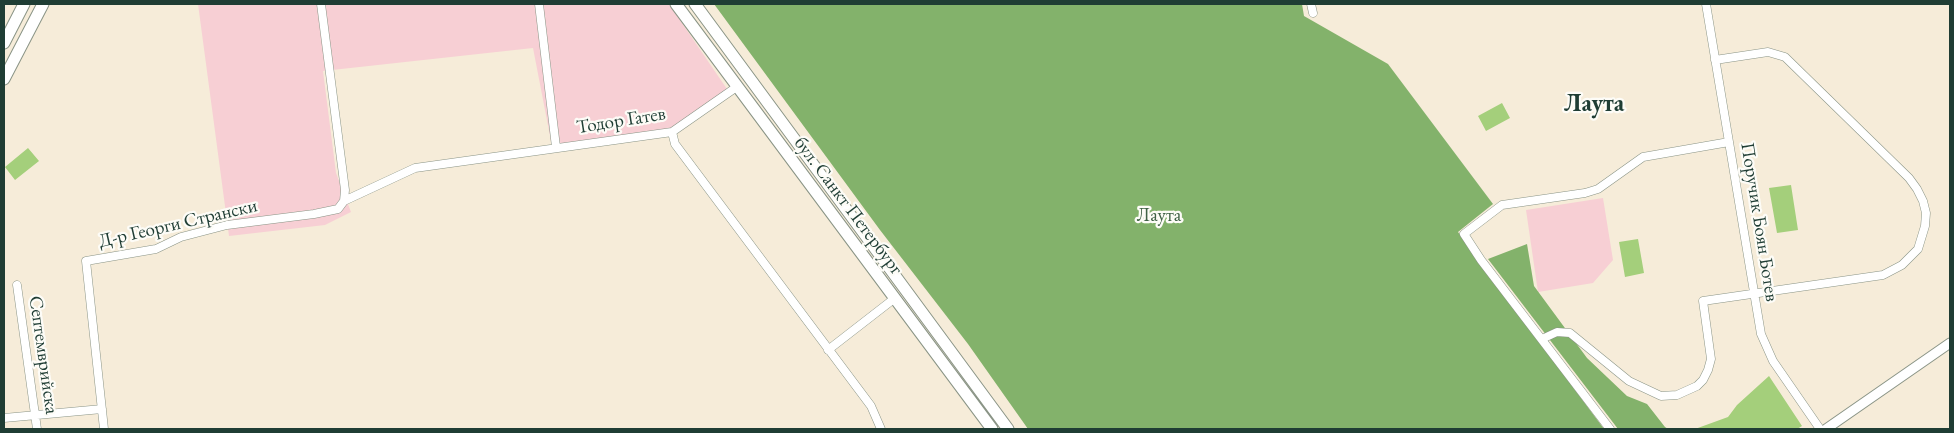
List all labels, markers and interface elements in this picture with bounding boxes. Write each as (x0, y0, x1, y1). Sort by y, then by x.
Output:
district label: Лаута (1564, 90, 1624, 118)
street label: Тодор Гатев (575, 103, 667, 139)
street label: бул. Санкт Петербург (789, 132, 907, 280)
street label: Поручик Боян Ботев (1735, 141, 1783, 303)
street label: Д-р Георги Странски (96, 195, 260, 253)
park label: Лаута (1137, 205, 1181, 227)
street label: Септемврийска (23, 294, 63, 416)

